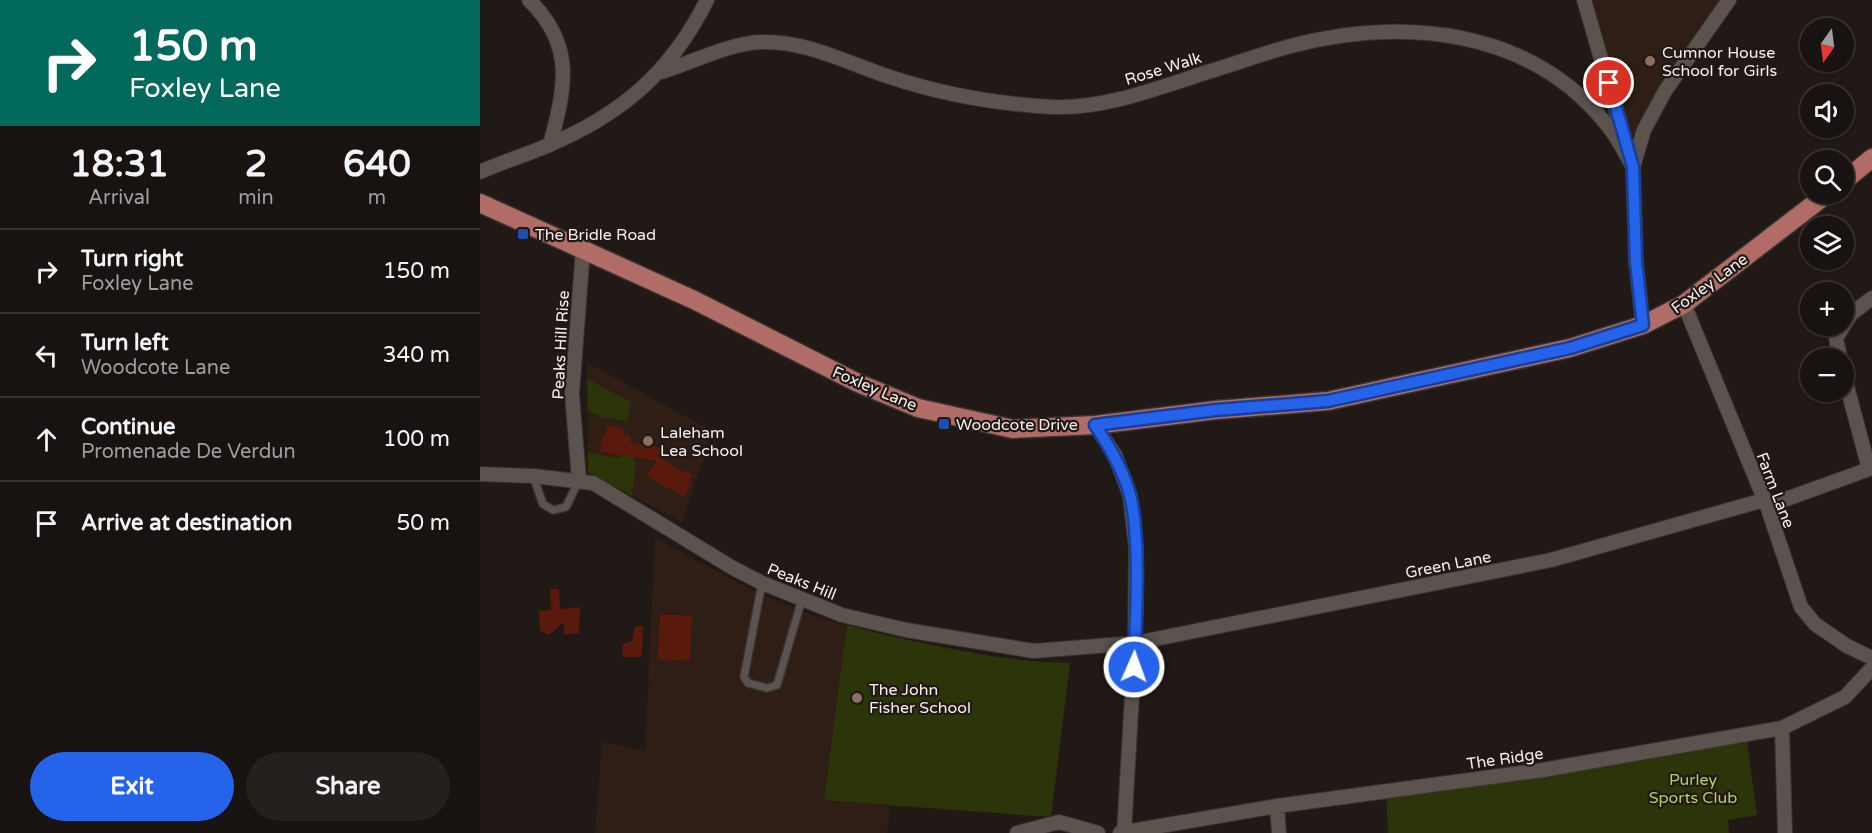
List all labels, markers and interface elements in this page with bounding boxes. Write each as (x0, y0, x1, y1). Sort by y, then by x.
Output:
north arrow (1800, 18, 1854, 72)
map controls (1800, 18, 1854, 402)
text: 150 m (129, 21, 258, 72)
icon: right (30, 24, 108, 102)
place label: Cumnor House School for Girls (1662, 43, 1777, 81)
street label: Rose Walk (1122, 48, 1204, 90)
marker: Cumnor House School for Girls (1643, 54, 1657, 68)
pin (1583, 57, 1634, 108)
icon: arrive (1592, 66, 1625, 99)
text: Foxley Lane (129, 72, 281, 105)
button: sound (1800, 84, 1854, 138)
text: 18:31 (69, 143, 169, 186)
text: 2 (245, 143, 267, 186)
text: 640 (343, 143, 411, 186)
button: search (1800, 150, 1854, 204)
text: Arrival (88, 186, 150, 210)
text: min (238, 186, 274, 210)
text: m (368, 186, 386, 210)
button: layers (1800, 216, 1854, 270)
place label: The Bridle Road (535, 225, 656, 245)
marker: The Bridle Road (516, 227, 530, 241)
text: Turn right (81, 246, 183, 272)
street label: Foxley Lane (1667, 249, 1752, 318)
icon: right (30, 255, 63, 288)
text: 150 m (383, 258, 450, 284)
text: Foxley Lane (81, 272, 193, 296)
button: + (1800, 282, 1854, 336)
street label: Peaks Hill Rise (548, 290, 574, 400)
text: Turn left (81, 330, 169, 356)
icon: left (30, 339, 63, 372)
text: 340 m (383, 342, 450, 368)
button: − (1800, 348, 1854, 402)
text: Woodcote Lane (81, 356, 230, 380)
street label: Foxley Lane (829, 362, 920, 416)
text: Continue (81, 414, 176, 440)
place label: Woodcote Drive (956, 415, 1078, 435)
marker: Woodcote Drive (937, 417, 951, 431)
icon: ahead (30, 423, 63, 456)
place label: Laleham Lea School (660, 423, 743, 461)
text: 100 m (383, 426, 450, 452)
marker: Laleham Lea School (641, 434, 655, 448)
text: Promenade De Verdun (81, 440, 296, 464)
street label: Farm Lane (1751, 450, 1799, 531)
icon: arrive (30, 507, 63, 540)
text: Arrive at destination (81, 510, 292, 536)
text: 50 m (396, 510, 450, 536)
street label: Green Lane (1404, 547, 1493, 583)
street label: Peaks Hill (764, 559, 839, 605)
position arrow (1102, 635, 1166, 699)
place label: The John Fisher School (869, 680, 971, 718)
marker: The John Fisher School (850, 691, 864, 705)
street label: The Ridge (1466, 744, 1545, 774)
button: Exit (30, 752, 234, 821)
button: Share (246, 752, 450, 821)
park label: Purley Sports Club (1649, 770, 1737, 808)

